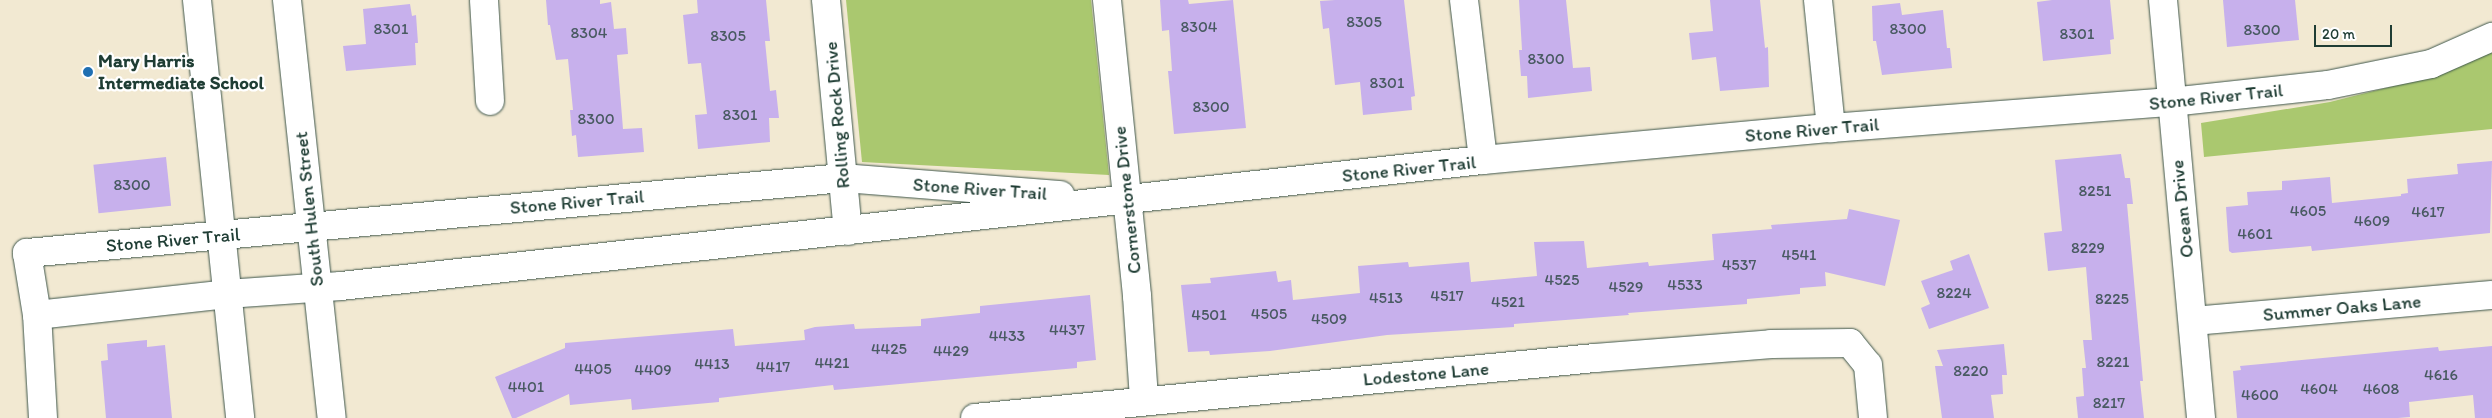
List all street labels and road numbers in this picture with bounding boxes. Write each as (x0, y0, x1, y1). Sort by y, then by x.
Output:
street label: Rolling Rock Drive (819, 40, 855, 190)
street label: Stone River Trail (2148, 79, 2284, 115)
street label: Stone River Trail (1744, 113, 1880, 147)
street label: Cornerstone Drive (1108, 125, 1146, 275)
street label: South Hulen Street (290, 131, 328, 287)
street label: Stone River Trail (1341, 151, 1477, 187)
street label: Ocean Drive (2166, 159, 2198, 259)
street label: Stone River Trail (913, 173, 1047, 205)
street label: Stone River Trail (509, 185, 645, 219)
street label: Stone River Trail (105, 223, 241, 257)
street label: Summer Oaks Lane (2262, 290, 2422, 326)
street label: Lodestone Lane (1362, 357, 1490, 391)

